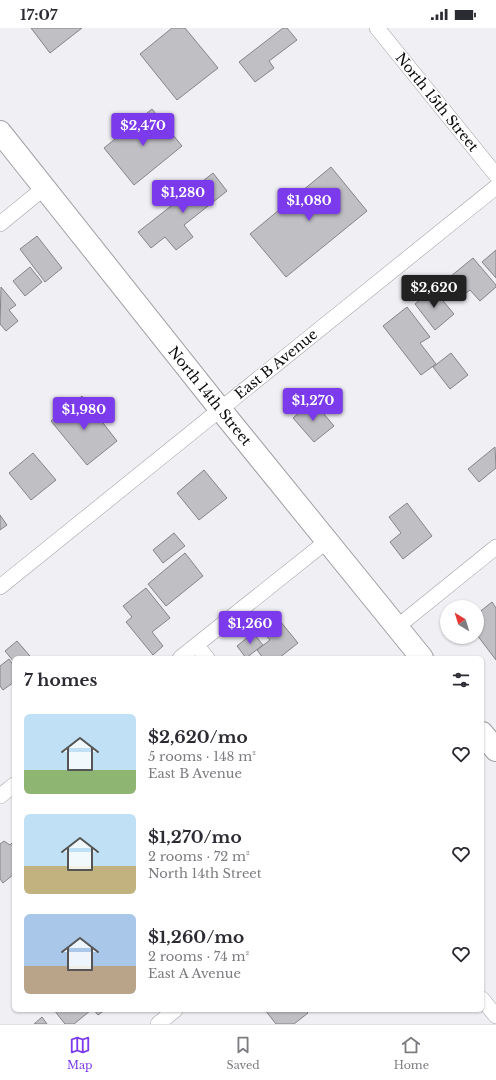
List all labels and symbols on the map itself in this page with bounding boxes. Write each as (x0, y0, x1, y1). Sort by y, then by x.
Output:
street label: North 15th Street (392, 49, 483, 156)
pin: $2,470 (110, 113, 176, 147)
pin: $1,280 (150, 180, 216, 214)
pin: $1,080 (276, 188, 342, 222)
pin: $2,620 (401, 275, 467, 309)
street label: East B Avenue (231, 325, 321, 403)
street label: North 14th Street (164, 343, 256, 450)
pin: $1,270 (280, 388, 346, 422)
pin: $1,980 (51, 397, 117, 431)
north arrow (440, 600, 484, 644)
pin: $1,260 (217, 611, 283, 645)

